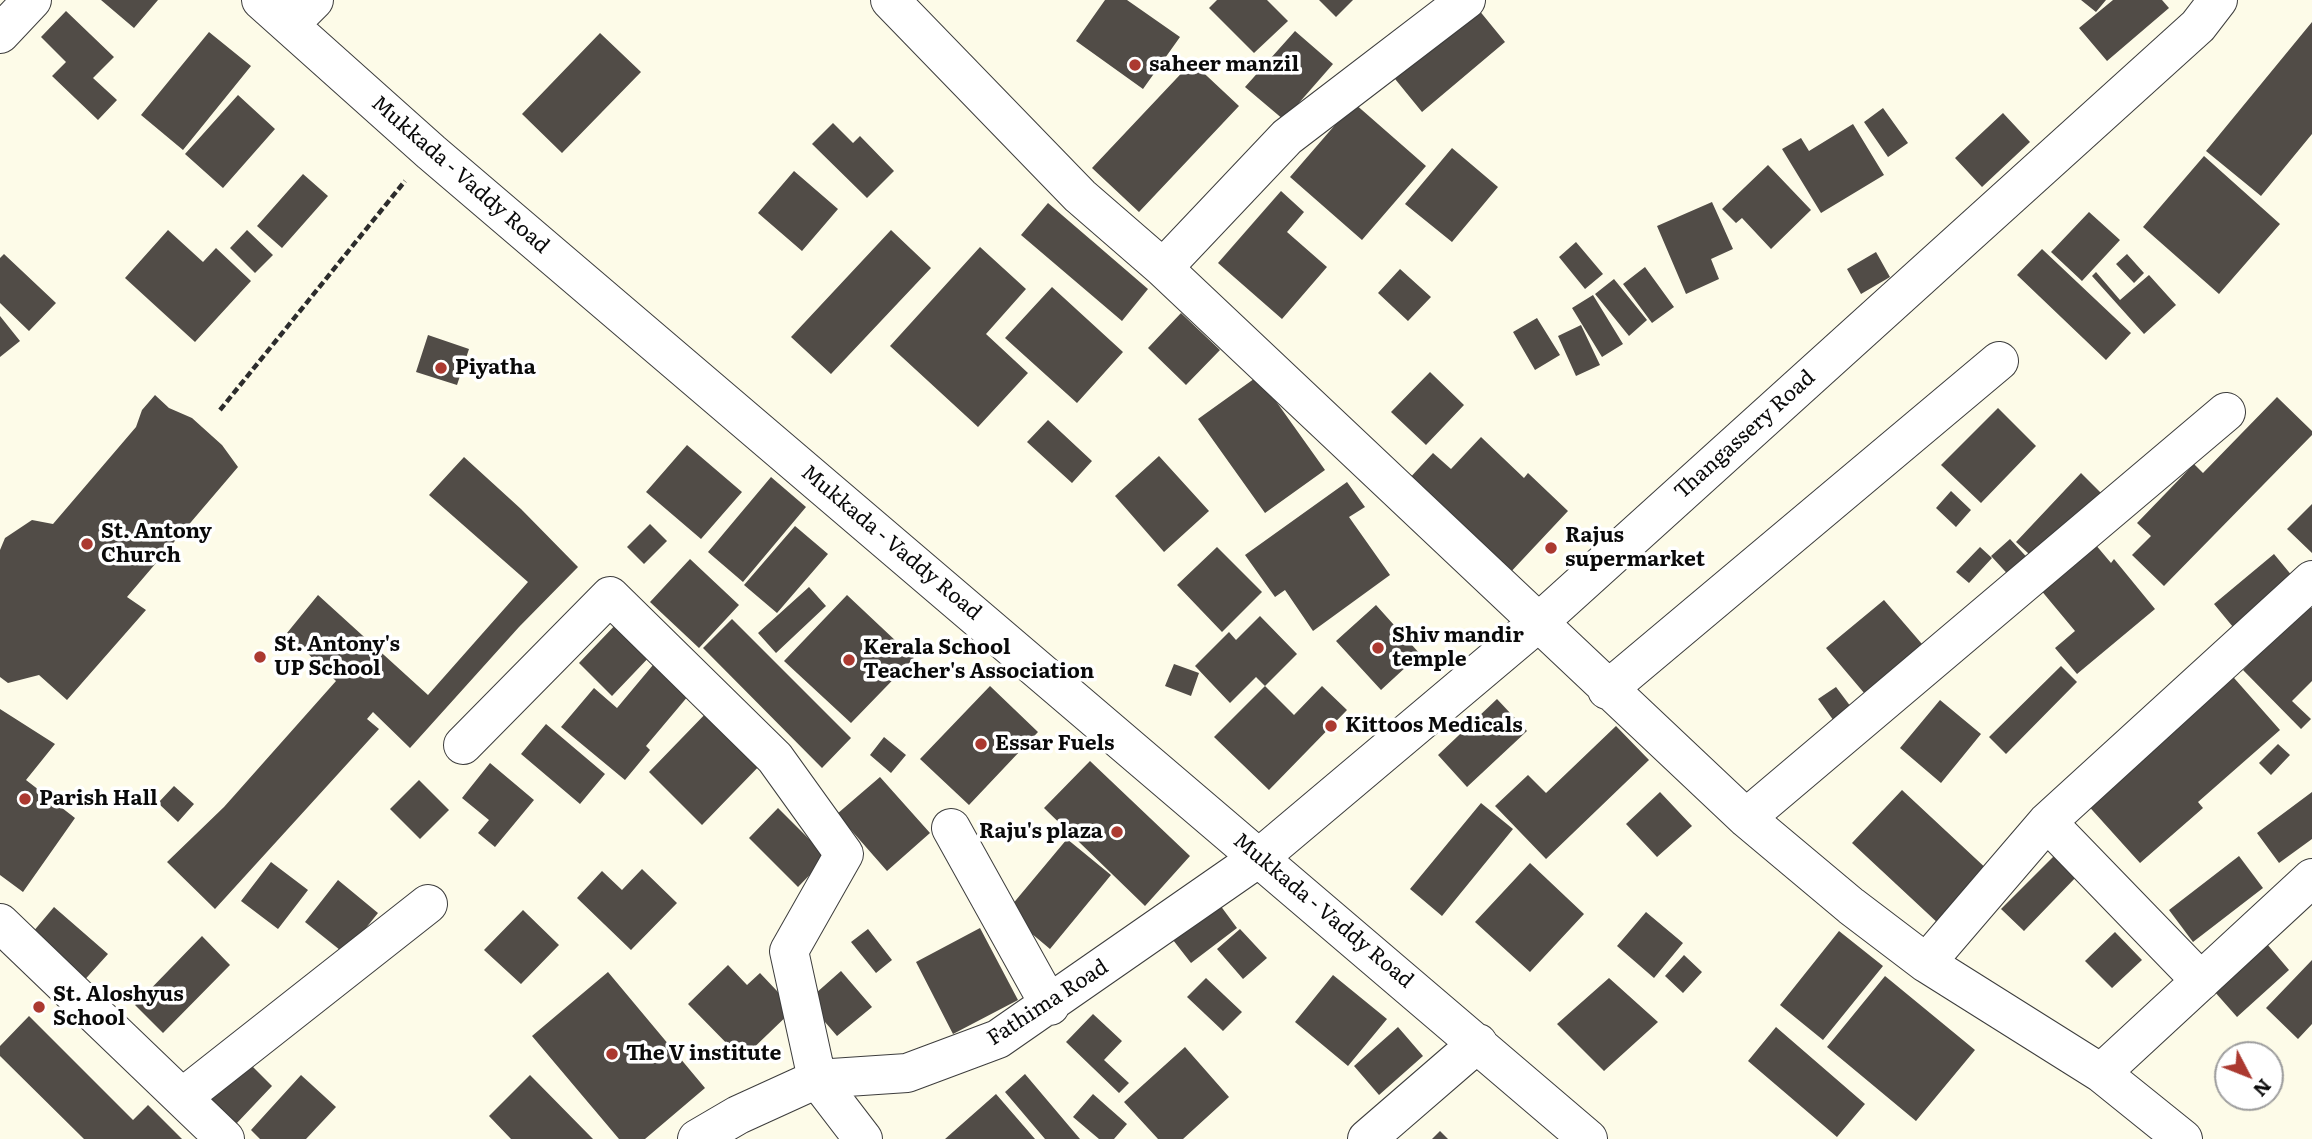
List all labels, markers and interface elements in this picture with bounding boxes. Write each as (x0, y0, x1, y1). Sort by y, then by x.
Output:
place label: saheer manzil (1149, 52, 1299, 78)
marker: saheer manzil (1127, 57, 1143, 73)
street label: Mukkada - Vaddy Road (366, 91, 554, 259)
place label: Piyatha (455, 355, 536, 381)
marker: Piyatha (433, 360, 449, 376)
street label: Thangassery Road (1670, 365, 1820, 505)
street label: Mukkada - Vaddy Road (796, 460, 986, 626)
place label: St. Antony Church (101, 519, 212, 569)
place label: Rajus supermarket (1565, 523, 1705, 573)
marker: St. Antony Church (79, 536, 95, 552)
marker: Rajus supermarket (1543, 540, 1559, 556)
place label: Shiv mandir temple (1392, 623, 1524, 673)
place label: St. Antony's UP School (274, 632, 400, 682)
place label: Kerala School Teacher's Association (863, 635, 1094, 685)
marker: Shiv mandir temple (1370, 640, 1386, 656)
marker: St. Antony's UP School (252, 649, 268, 665)
marker: Kerala School Teacher's Association (841, 652, 857, 668)
place label: Kittoos Medicals (1345, 713, 1523, 739)
marker: Kittoos Medicals (1323, 718, 1339, 734)
place label: Essar Fuels (995, 731, 1115, 757)
marker: Essar Fuels (973, 736, 989, 752)
place label: Parish Hall (39, 786, 158, 812)
marker: Parish Hall (17, 791, 33, 807)
place label: Raju's plaza (979, 819, 1103, 845)
marker: Raju's plaza (1109, 824, 1125, 840)
street label: Mukkada - Vaddy Road (1228, 828, 1418, 994)
street label: Fathima Road (983, 955, 1113, 1051)
place label: St. Aloshyus School (53, 982, 184, 1032)
marker: St. Aloshyus School (31, 999, 47, 1015)
place label: The V institute (626, 1041, 781, 1067)
north arrow (2214, 1041, 2284, 1111)
marker: The V institute (604, 1046, 620, 1062)
text: N (2247, 1073, 2279, 1104)

